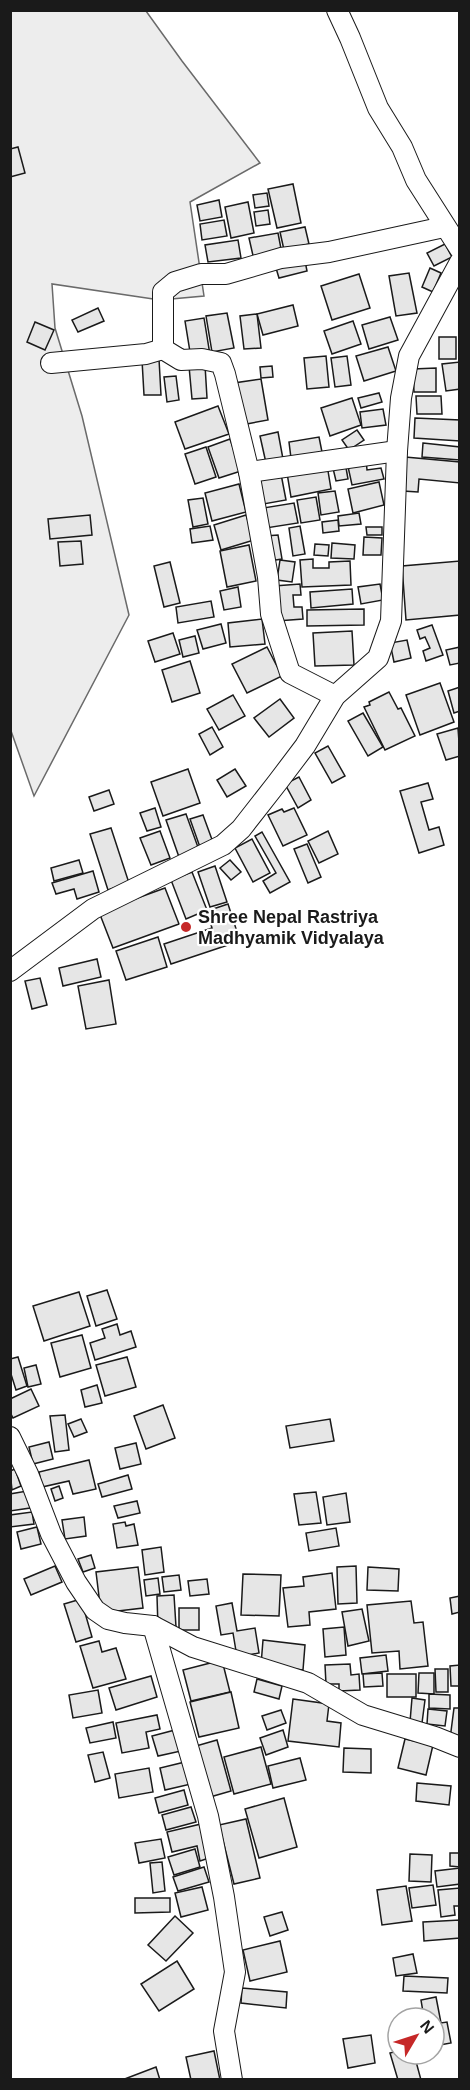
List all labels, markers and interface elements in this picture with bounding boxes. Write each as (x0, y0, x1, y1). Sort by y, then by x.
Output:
place label: Shree Nepal Rastriya Madhyamik Vidyalaya (198, 907, 385, 948)
marker: Shree Nepal Rastriya Madhyamik Vidyalaya (179, 920, 193, 934)
north arrow (386, 2006, 446, 2066)
text: N (417, 2017, 438, 2037)

